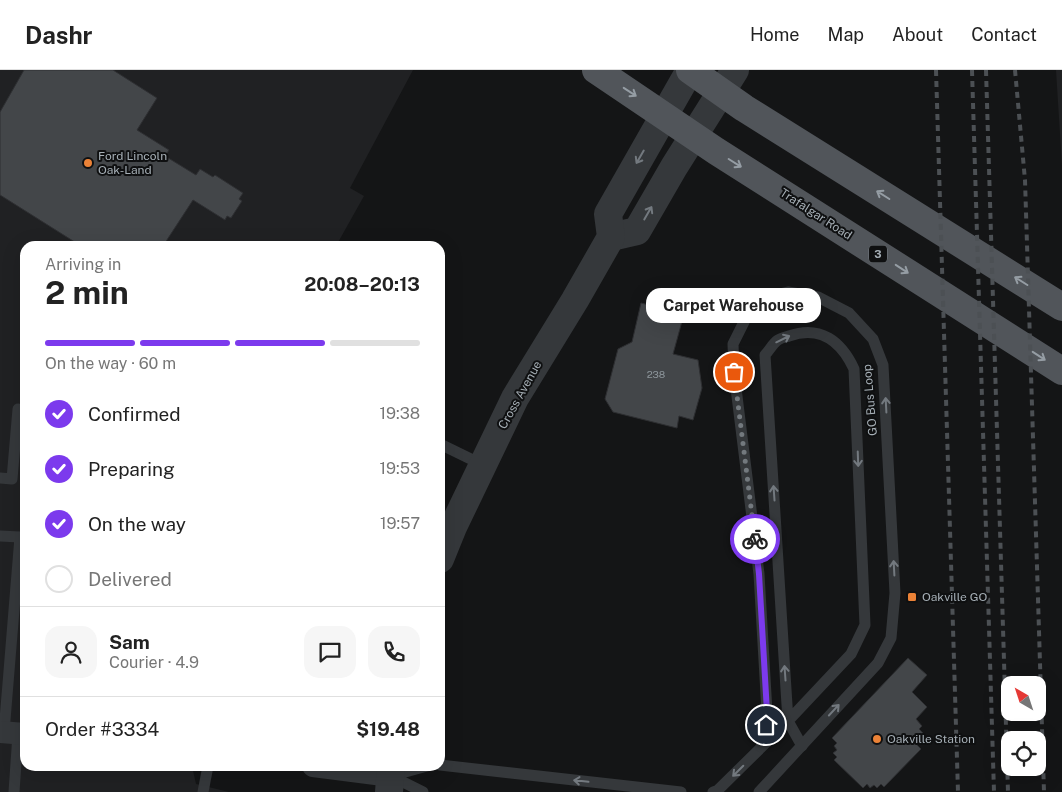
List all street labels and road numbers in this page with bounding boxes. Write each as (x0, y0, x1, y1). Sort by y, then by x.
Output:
street label: Trafalgar Road (777, 186, 855, 242)
road number: 3 (869, 245, 887, 262)
street label: Cross Avenue (495, 358, 545, 432)
street label: GO Bus Loop (860, 364, 880, 436)

